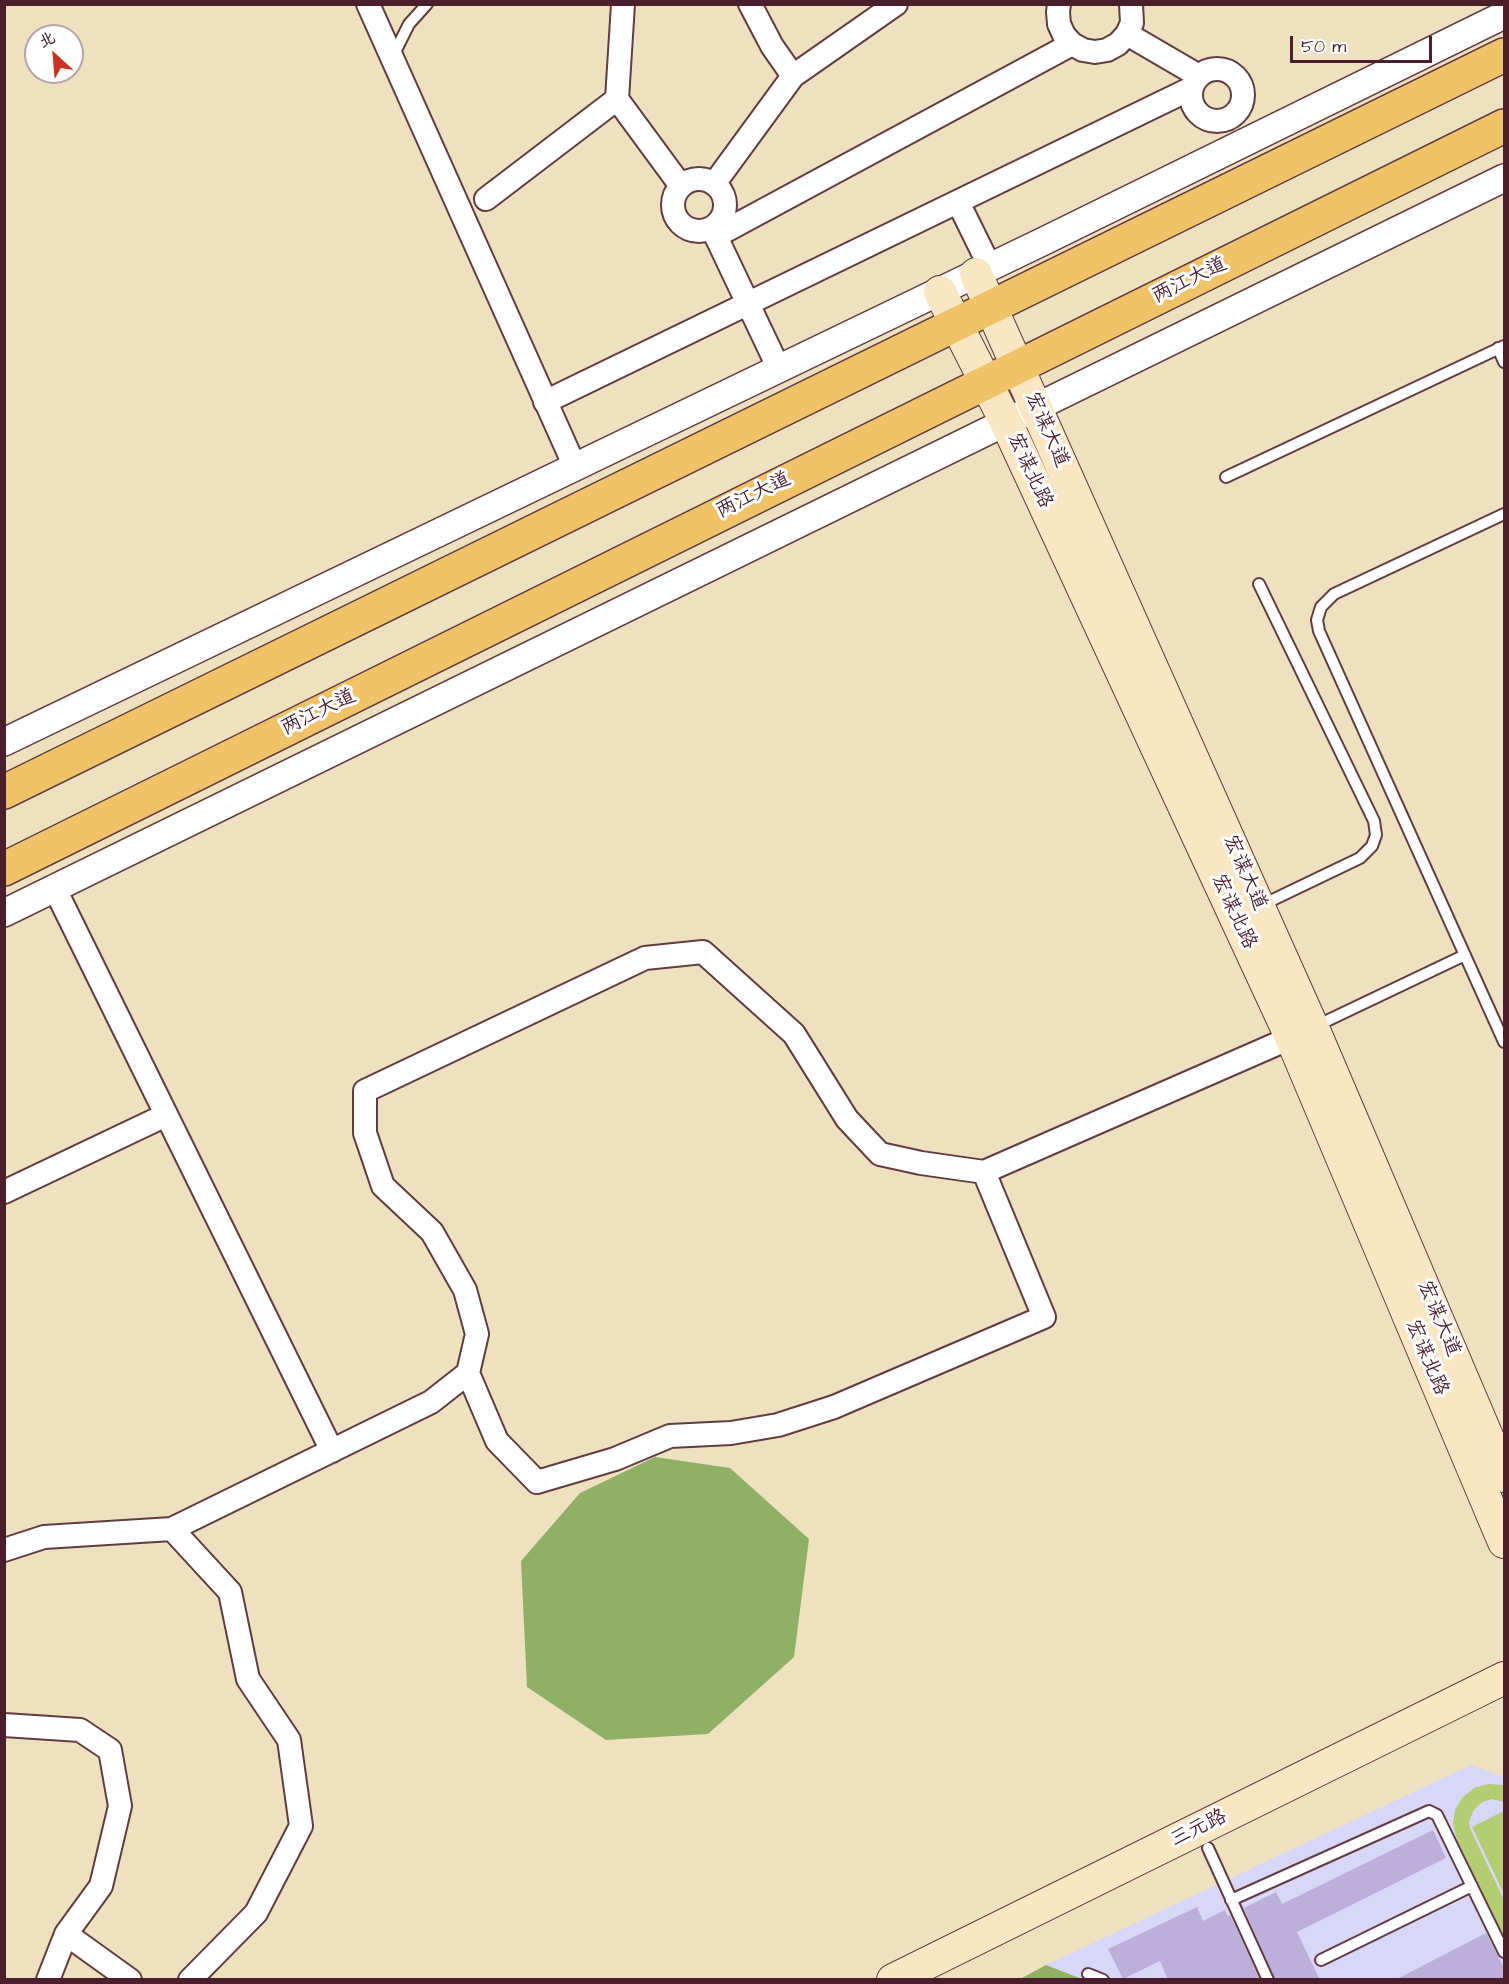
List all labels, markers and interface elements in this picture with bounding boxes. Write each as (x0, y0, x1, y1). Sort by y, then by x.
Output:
north arrow (24, 24, 84, 84)
scale bar (1293, 24, 1436, 62)
text: 北 (35, 26, 59, 53)
text: 50 m (1301, 34, 1346, 59)
street label: 两江大道 (1149, 253, 1231, 309)
street label: 宏谋大道 (1019, 389, 1073, 471)
street label: 宏谋北路 (1001, 430, 1057, 512)
street label: 两江大道 (713, 468, 795, 524)
street label: 两江大道 (278, 685, 360, 741)
street label: 宏谋大道 (1217, 832, 1271, 914)
street label: 宏谋北路 (1205, 871, 1261, 953)
street label: 宏谋大道 (1411, 1277, 1465, 1361)
street label: 宏谋北路 (1399, 1316, 1453, 1400)
street label: 三元路 (1167, 1805, 1231, 1853)

